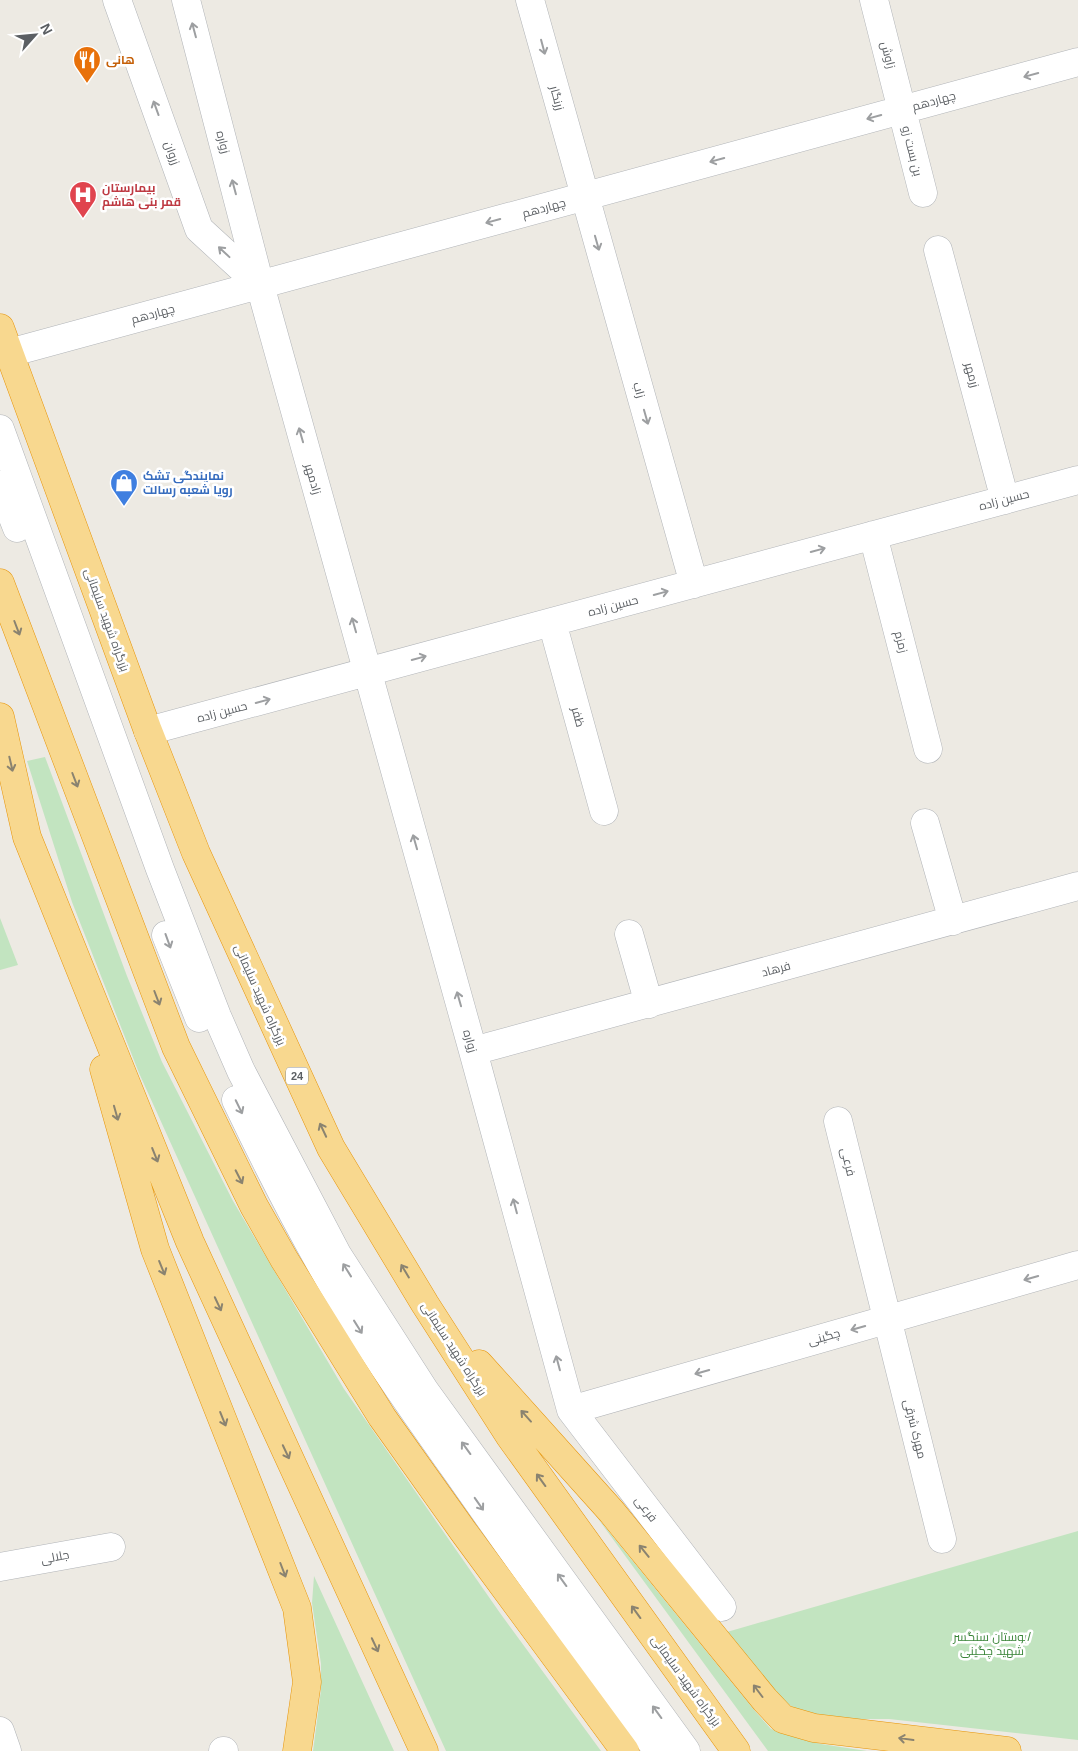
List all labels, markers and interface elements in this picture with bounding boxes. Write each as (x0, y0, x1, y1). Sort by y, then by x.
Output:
north arrow (10, 10, 60, 60)
text: N (37, 21, 56, 37)
one-way arrow (188, 22, 198, 38)
one-way arrow (539, 39, 548, 55)
street label: زاوش (878, 40, 898, 70)
restaurant icon: هانی (72, 45, 102, 84)
place label: هانی (106, 53, 135, 68)
one-way arrow (1023, 70, 1039, 80)
street label: زرنگار (547, 83, 567, 112)
street label: چهاردهم (911, 88, 958, 115)
one-way arrow (151, 100, 160, 116)
one-way arrow (867, 113, 883, 123)
street label: بن بست زو (899, 124, 925, 178)
street label: زواره (213, 129, 233, 155)
street label: زروان (161, 139, 183, 167)
one-way arrow (710, 156, 726, 165)
one-way arrow (229, 179, 238, 195)
hospital icon: بیمارستان قمر بنی هاشم (68, 180, 98, 219)
place label: بیمارستان قمر بنی هاشم (102, 181, 181, 210)
street label: چهاردهم (521, 195, 568, 222)
one-way arrow (486, 217, 502, 227)
one-way arrow (593, 235, 603, 251)
one-way arrow (218, 246, 230, 258)
street label: چهاردهم (130, 301, 177, 328)
street label: زرمهر (962, 360, 982, 389)
street label: زاب (630, 380, 648, 400)
one-way arrow (642, 408, 652, 424)
one-way arrow (296, 427, 306, 443)
street label: زادمهر (302, 461, 324, 496)
shop icon: نمایندگی تشک رویا شعبه رسالت (109, 468, 139, 507)
place label: نمایندگی تشک رویا شعبه رسالت (143, 469, 233, 498)
street label: حسین زاده (977, 487, 1031, 513)
one-way arrow (809, 545, 825, 555)
street label: بزرگراه شهید سلیمانی (82, 566, 132, 674)
one-way arrow (652, 588, 668, 597)
street label: حسین زاده (586, 593, 640, 619)
one-way arrow (349, 618, 358, 634)
one-way arrow (13, 620, 22, 635)
street label: زمزم (891, 630, 910, 655)
one-way arrow (411, 653, 427, 662)
one-way arrow (254, 695, 270, 705)
street label: حسین زاده (195, 699, 249, 725)
street label: ظفر (568, 704, 587, 729)
one-way arrow (7, 756, 16, 772)
one-way arrow (71, 772, 80, 787)
one-way arrow (409, 835, 419, 851)
one-way arrow (164, 933, 173, 949)
street label: بزرگراه شهید سلیمانی (231, 942, 289, 1048)
street label: فرهاد (760, 958, 792, 980)
one-way arrow (153, 989, 162, 1005)
one-way arrow (453, 991, 463, 1007)
street label: زواره (460, 1028, 480, 1054)
road number: 24 (286, 1068, 308, 1084)
one-way arrow (235, 1099, 245, 1114)
one-way arrow (112, 1104, 122, 1120)
one-way arrow (317, 1123, 327, 1138)
street label: فرعی (838, 1146, 858, 1178)
one-way arrow (151, 1147, 160, 1162)
one-way arrow (235, 1169, 245, 1184)
one-way arrow (510, 1199, 520, 1215)
one-way arrow (158, 1260, 168, 1275)
one-way arrow (342, 1263, 352, 1277)
one-way arrow (399, 1264, 409, 1278)
one-way arrow (1024, 1274, 1040, 1283)
one-way arrow (214, 1296, 224, 1311)
street label: بزرگراه شهید سلیمانی (418, 1299, 490, 1399)
one-way arrow (353, 1319, 363, 1333)
one-way arrow (851, 1323, 867, 1333)
street label: چگینی (806, 1326, 842, 1350)
one-way arrow (553, 1355, 562, 1371)
one-way arrow (694, 1368, 710, 1378)
street label: مهرک شرقی (901, 1398, 929, 1460)
one-way arrow (520, 1410, 532, 1423)
one-way arrow (219, 1411, 228, 1426)
one-way arrow (461, 1442, 472, 1455)
one-way arrow (282, 1444, 291, 1459)
one-way arrow (536, 1473, 546, 1487)
street label: فرعی (632, 1493, 660, 1525)
one-way arrow (474, 1497, 484, 1511)
one-way arrow (639, 1545, 650, 1558)
street label: جلالی (40, 1547, 70, 1567)
one-way arrow (278, 1562, 288, 1577)
one-way arrow (556, 1574, 567, 1587)
one-way arrow (631, 1605, 641, 1619)
park label: بوستان سنگسر/ شهید چگینی (952, 1630, 1031, 1660)
street label: بزرگراه شهید سلیمانی (648, 1633, 724, 1729)
one-way arrow (370, 1637, 380, 1652)
one-way arrow (753, 1684, 763, 1698)
one-way arrow (652, 1705, 662, 1719)
one-way arrow (898, 1734, 914, 1744)

